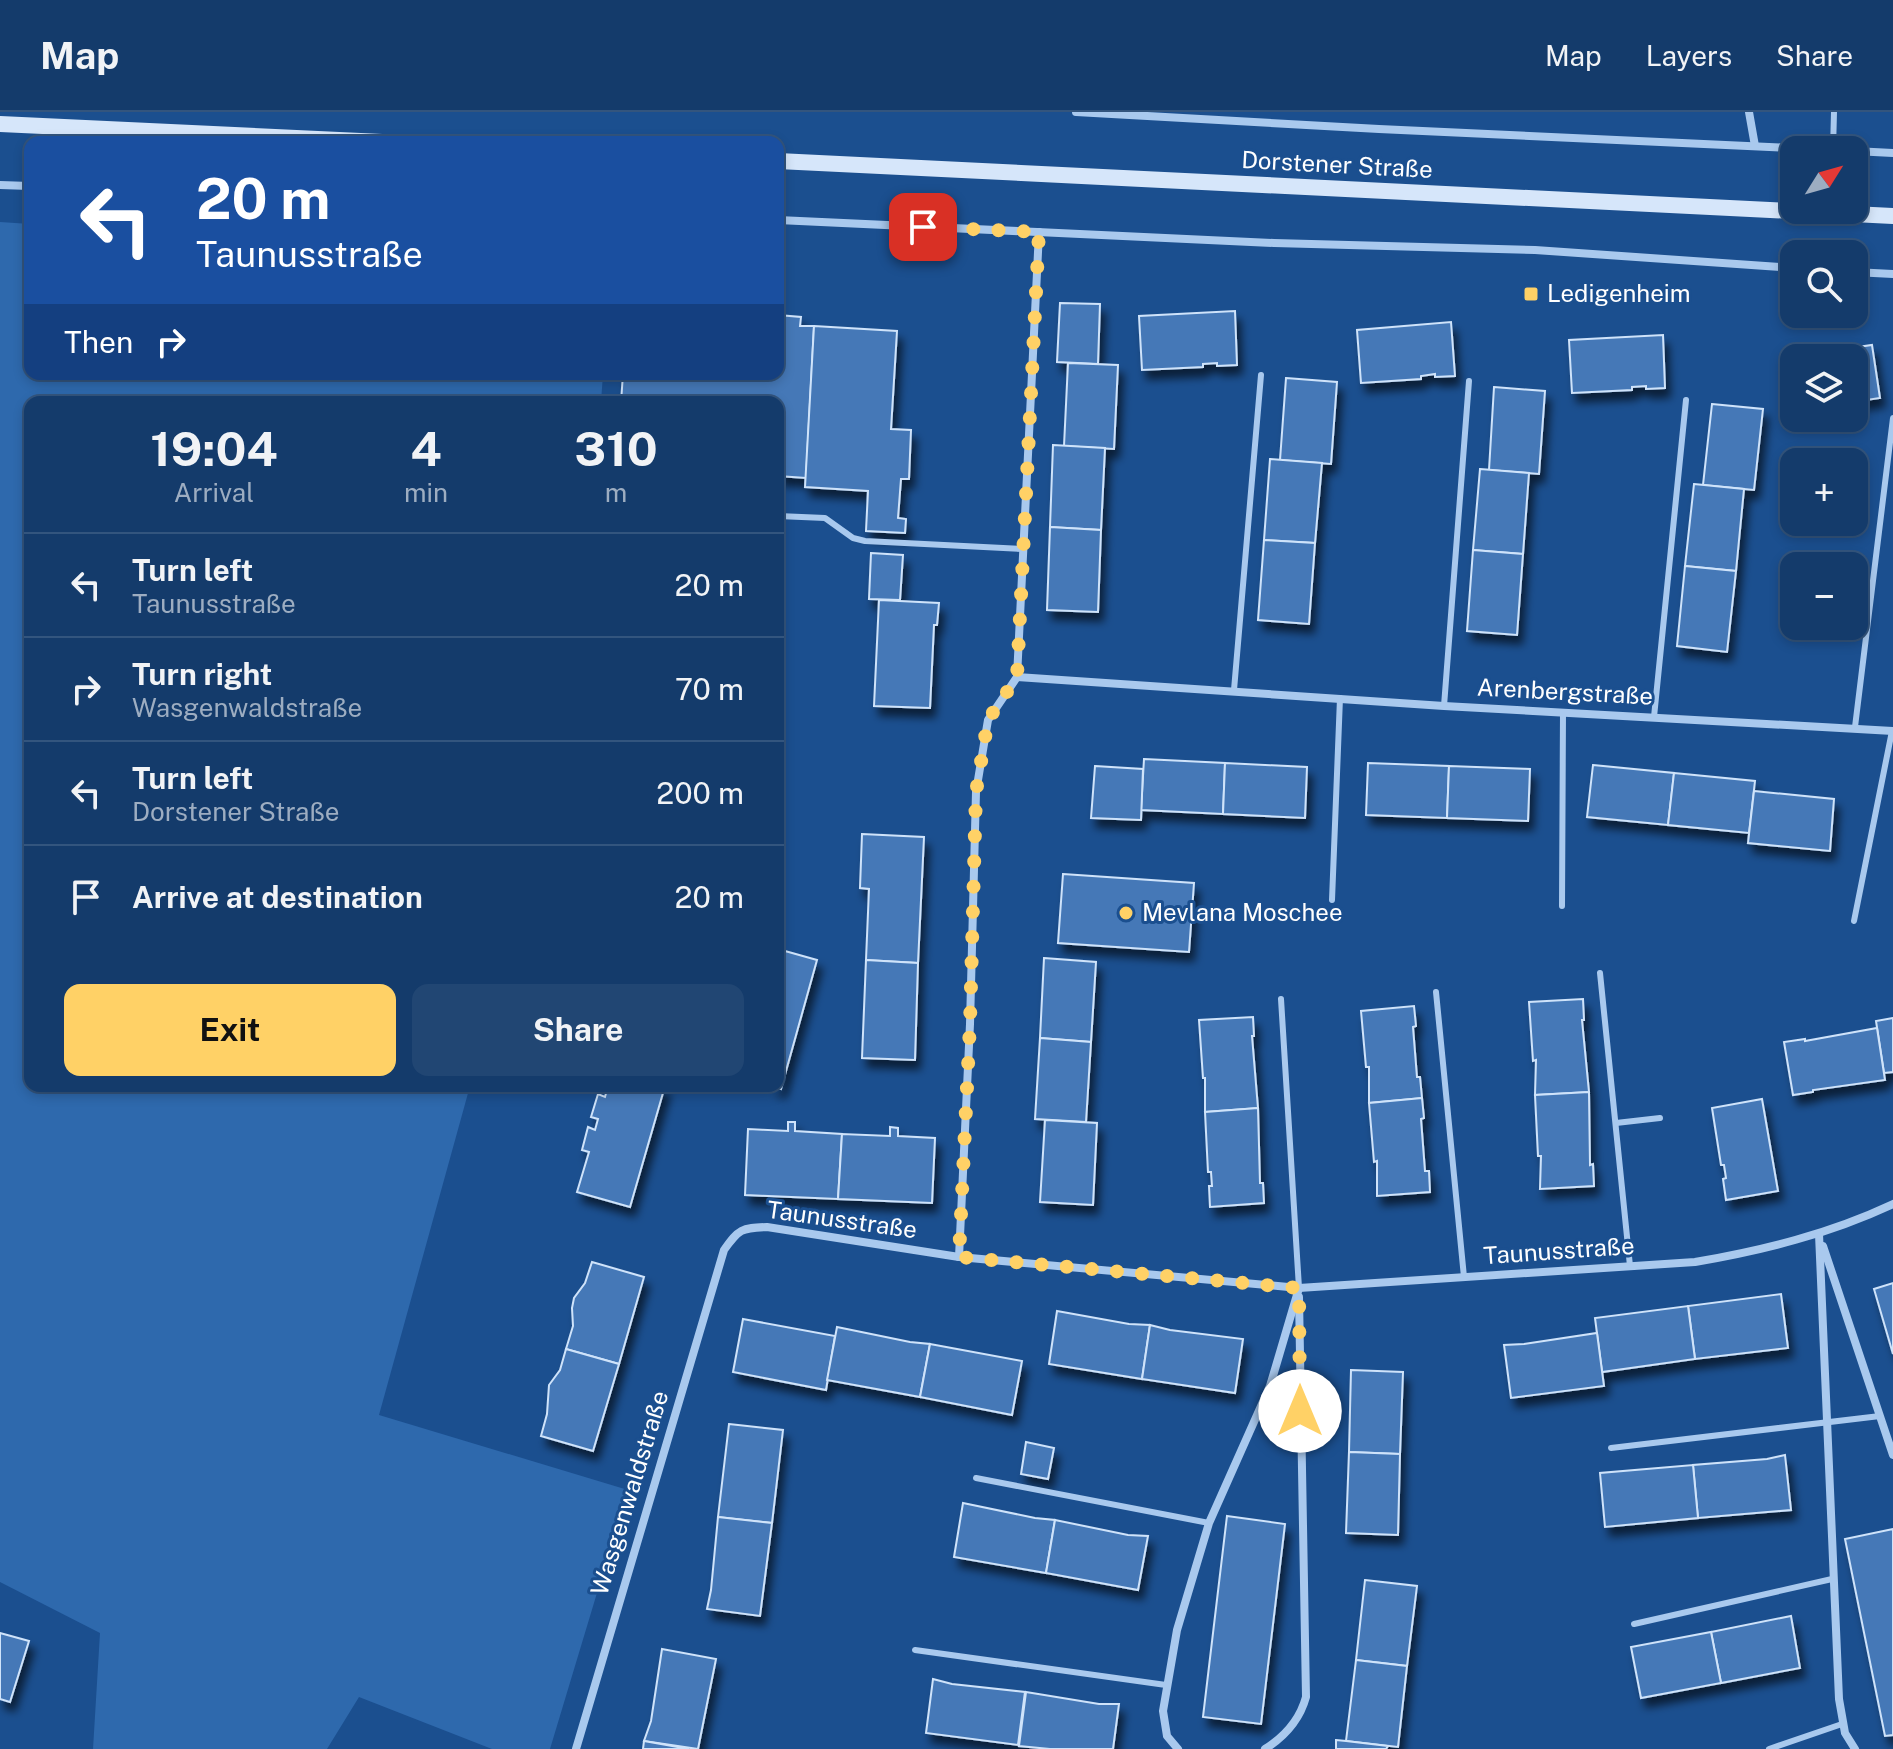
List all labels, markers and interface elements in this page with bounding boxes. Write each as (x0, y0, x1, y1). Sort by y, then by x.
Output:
text: Map (40, 33, 119, 78)
text: Map (1545, 39, 1602, 72)
text: Layers (1646, 39, 1732, 72)
text: Share (1776, 39, 1853, 72)
north arrow (1780, 136, 1868, 224)
map controls (1780, 136, 1868, 640)
street label: Dorstener Straße (1241, 145, 1433, 183)
text: 20 m (196, 166, 330, 232)
icon: left (64, 168, 168, 272)
pin (889, 193, 957, 261)
icon: arrive (901, 205, 945, 249)
text: Taunusstraße (196, 233, 423, 275)
button: search (1780, 240, 1868, 328)
place label: Ledigenheim (1547, 279, 1691, 307)
marker: Ledigenheim (1522, 285, 1540, 303)
icon: right (149, 320, 193, 364)
text: Then (64, 324, 133, 360)
button: layers (1780, 344, 1868, 432)
text: 19:04 (150, 420, 278, 477)
text: 4 (410, 420, 442, 477)
text: 310 (574, 420, 658, 477)
button: + (1780, 448, 1868, 536)
text: Arrival (174, 477, 254, 508)
text: min (404, 477, 448, 508)
text: m (605, 477, 627, 508)
text: Turn left (132, 552, 253, 588)
button: − (1780, 552, 1868, 640)
icon: left (64, 563, 108, 607)
text: 20 m (675, 567, 744, 603)
text: Taunusstraße (132, 588, 296, 619)
text: Turn right (132, 656, 272, 692)
icon: right (64, 667, 108, 711)
text: 70 m (675, 671, 744, 707)
street label: Arenbergstraße (1476, 672, 1654, 710)
text: Wasgenwaldstraße (132, 692, 362, 723)
text: Turn left (132, 760, 253, 796)
icon: left (64, 771, 108, 815)
text: 200 m (656, 775, 744, 811)
text: Dorstener Straße (132, 796, 340, 827)
icon: arrive (64, 875, 108, 919)
text: Arrive at destination (132, 879, 423, 915)
text: 20 m (675, 879, 744, 915)
place label: Mevlana Moschee (1142, 898, 1343, 926)
marker: Mevlana Moschee (1117, 904, 1135, 922)
button: Exit (64, 984, 396, 1076)
button: Share (412, 984, 744, 1076)
street label: Taunusstraße (765, 1195, 919, 1243)
street label: Taunusstraße (1483, 1231, 1635, 1269)
position arrow (1258, 1369, 1342, 1453)
street label: Wasgenwaldstraße (585, 1387, 674, 1598)

